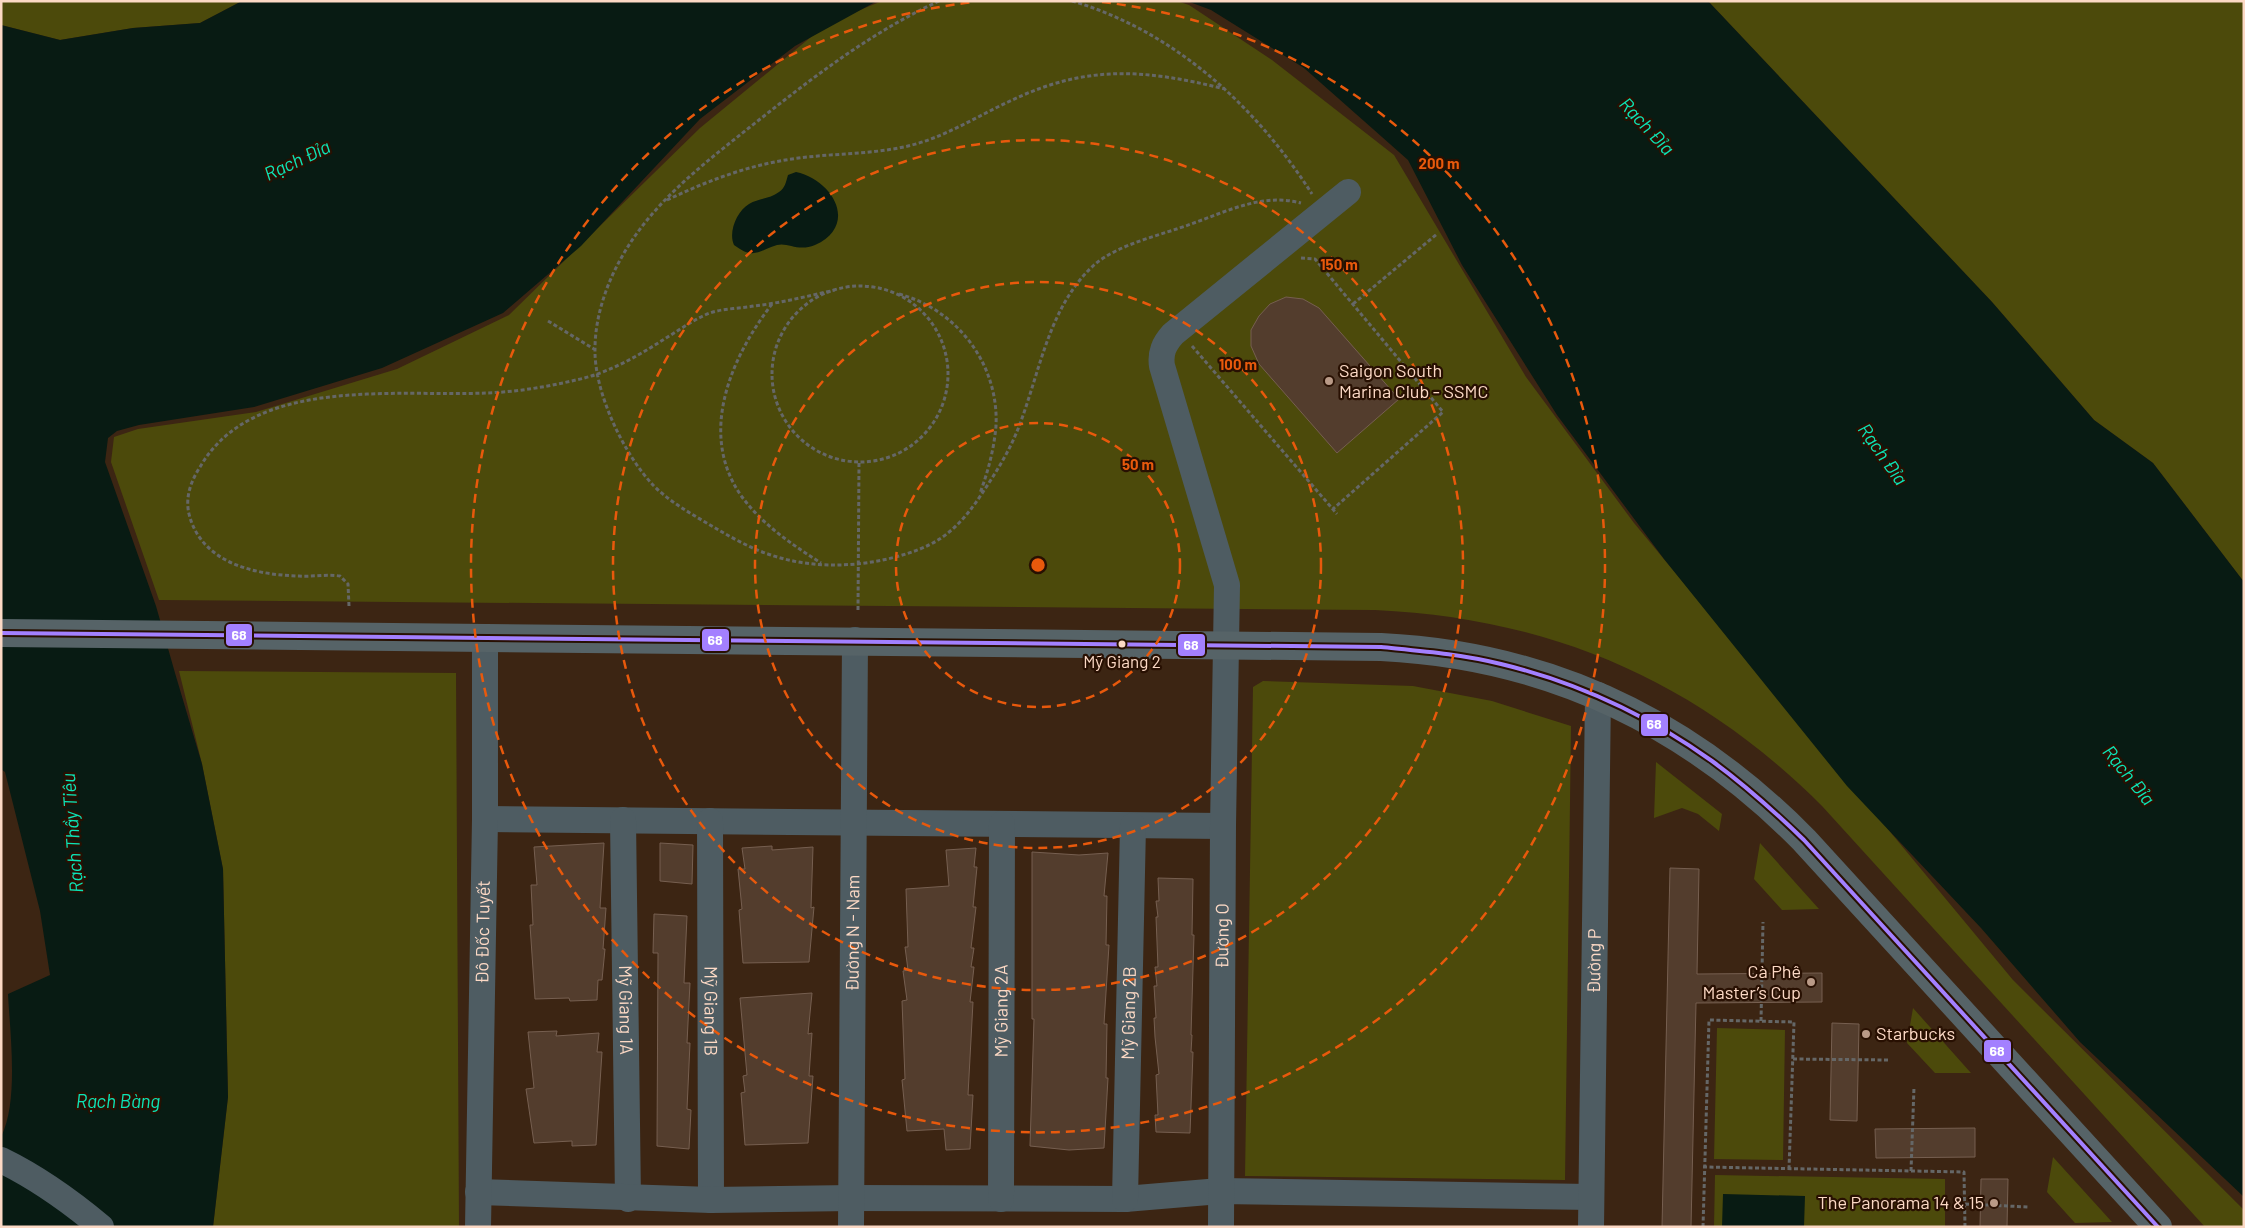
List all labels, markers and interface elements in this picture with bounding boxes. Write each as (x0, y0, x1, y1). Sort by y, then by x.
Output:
water label: Rạch Đỉa (1615, 92, 1680, 159)
water label: Rạch Đỉa (260, 134, 334, 185)
text: 200 m (1418, 154, 1460, 172)
text: 150 m (1320, 255, 1358, 273)
text: 100 m (1219, 355, 1257, 373)
place label: Saigon South Marina Club - SSMC (1339, 359, 1488, 402)
marker: Saigon South Marina Club - SSMC (1323, 375, 1335, 387)
water label: Rạch Đỉa (1854, 418, 1913, 489)
text: 50 m (1122, 455, 1154, 473)
centre of rings (1029, 556, 1047, 574)
line badge: 68 (225, 623, 253, 647)
text: 68 (231, 626, 247, 643)
line badge: 68 (701, 628, 730, 652)
text: 68 (707, 631, 723, 648)
line badge: 68 (1177, 633, 1206, 657)
text: 68 (1183, 636, 1199, 653)
marker: Mỹ Giang 2 (1117, 639, 1127, 649)
place label: Mỹ Giang 2 (1083, 651, 1161, 671)
line badge: 68 (1640, 713, 1669, 737)
text: 68 (1646, 715, 1662, 732)
water label: Rạch Đỉa (2098, 740, 2160, 809)
water label: Rạch Thầy Tiêu (56, 772, 87, 894)
street label: Đường N - Nam (841, 874, 863, 992)
street label: Đô Đốc Tuyết (470, 880, 494, 984)
street label: Đường O (1210, 903, 1233, 969)
street label: Đường P (1582, 928, 1605, 994)
place label: Cà Phê Master’s Cup (1703, 960, 1801, 1003)
street label: Mỹ Giang 2A (989, 964, 1012, 1058)
street label: Mỹ Giang 1A (615, 965, 638, 1055)
street label: Mỹ Giang 1B (700, 966, 723, 1056)
street label: Mỹ Giang 2B (1116, 966, 1140, 1060)
marker: Cà Phê Master’s Cup (1805, 976, 1817, 988)
place label: Starbucks (1876, 1022, 1955, 1044)
marker: Starbucks (1860, 1028, 1872, 1040)
line badge: 68 (1983, 1039, 2012, 1063)
text: 68 (1989, 1042, 2005, 1059)
water label: Rạch Bàng (76, 1089, 160, 1112)
place label: The Panorama 14 & 15 (1818, 1191, 1984, 1213)
marker: The Panorama 14 & 15 (1988, 1197, 2000, 1209)

